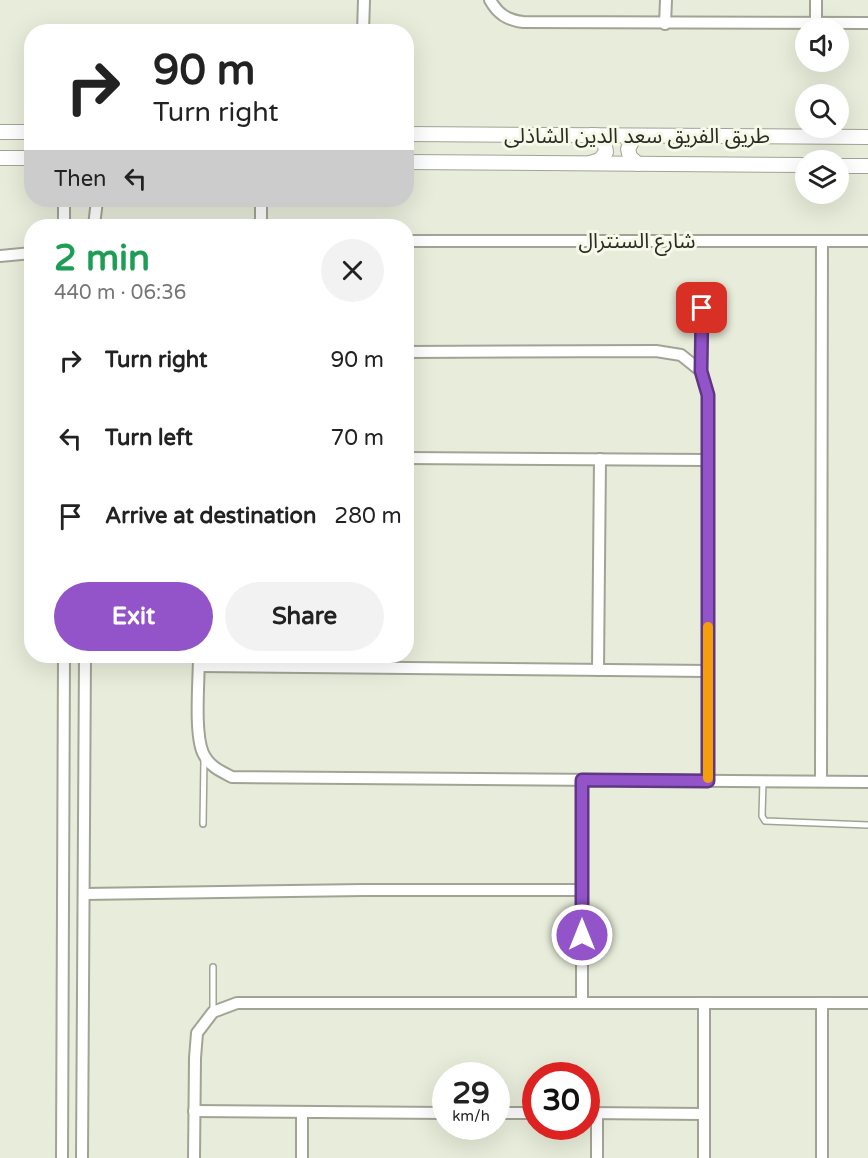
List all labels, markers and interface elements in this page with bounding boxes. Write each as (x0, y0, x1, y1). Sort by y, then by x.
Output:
map controls (795, 18, 849, 204)
button: sound (795, 18, 849, 72)
text: 90 m (153, 45, 255, 96)
icon: right (54, 48, 132, 126)
button: search (795, 84, 849, 138)
text: Turn right (153, 96, 279, 129)
street label: طريق الفريق سعد الدين الشاذلى (504, 124, 770, 149)
button: layers (795, 150, 849, 204)
icon: left (119, 162, 152, 195)
text: Then (54, 166, 107, 192)
street label: شارع السنترال (578, 229, 696, 256)
text: 2 min (54, 237, 150, 280)
button: close (321, 239, 384, 302)
text: 440 m · 06:36 (54, 281, 186, 305)
pin (676, 282, 727, 333)
icon: arrive (685, 291, 718, 324)
icon: right (54, 344, 87, 377)
text: Turn right (105, 347, 207, 373)
text: 90 m (330, 347, 384, 373)
icon: left (54, 422, 87, 455)
text: Turn left (105, 425, 193, 451)
text: 70 m (330, 425, 384, 451)
icon: arrive (54, 500, 87, 533)
text: Arrive at destination (105, 503, 316, 529)
text: 280 m (334, 503, 402, 529)
button: Exit (54, 582, 213, 651)
button: Share (225, 582, 384, 651)
position arrow (550, 903, 614, 967)
speed limit sign: 30 (522, 1062, 600, 1140)
text: 29 (452, 1075, 490, 1112)
text: km/h (452, 1107, 490, 1125)

